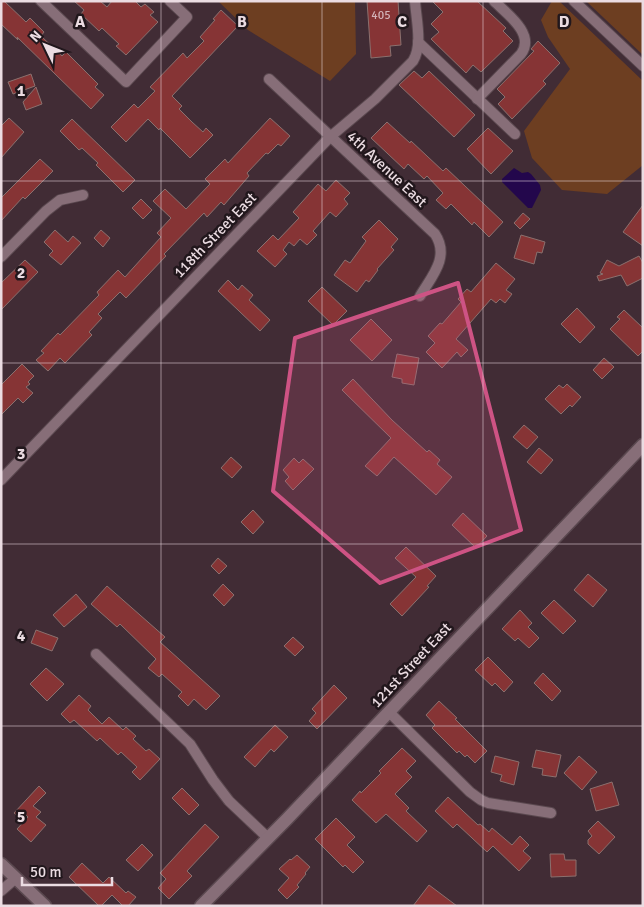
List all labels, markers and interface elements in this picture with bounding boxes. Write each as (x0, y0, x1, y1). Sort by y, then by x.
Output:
house number: 405 (371, 8, 391, 23)
text: A (75, 12, 86, 32)
text: B (237, 12, 247, 32)
text: C (397, 12, 407, 32)
text: D (559, 12, 570, 32)
north arrow (20, 20, 70, 70)
text: N (26, 27, 45, 46)
text: 1 (17, 81, 26, 101)
street label: 4th Avenue East (343, 127, 431, 211)
street label: 118th Street East (170, 189, 260, 281)
text: 2 (17, 263, 25, 283)
text: 3 (17, 444, 25, 464)
street label: 121st Street East (367, 619, 455, 711)
text: 4 (17, 626, 26, 646)
text: 5 (17, 807, 25, 827)
scale bar (22, 854, 112, 886)
text: 50 m (30, 863, 61, 881)

